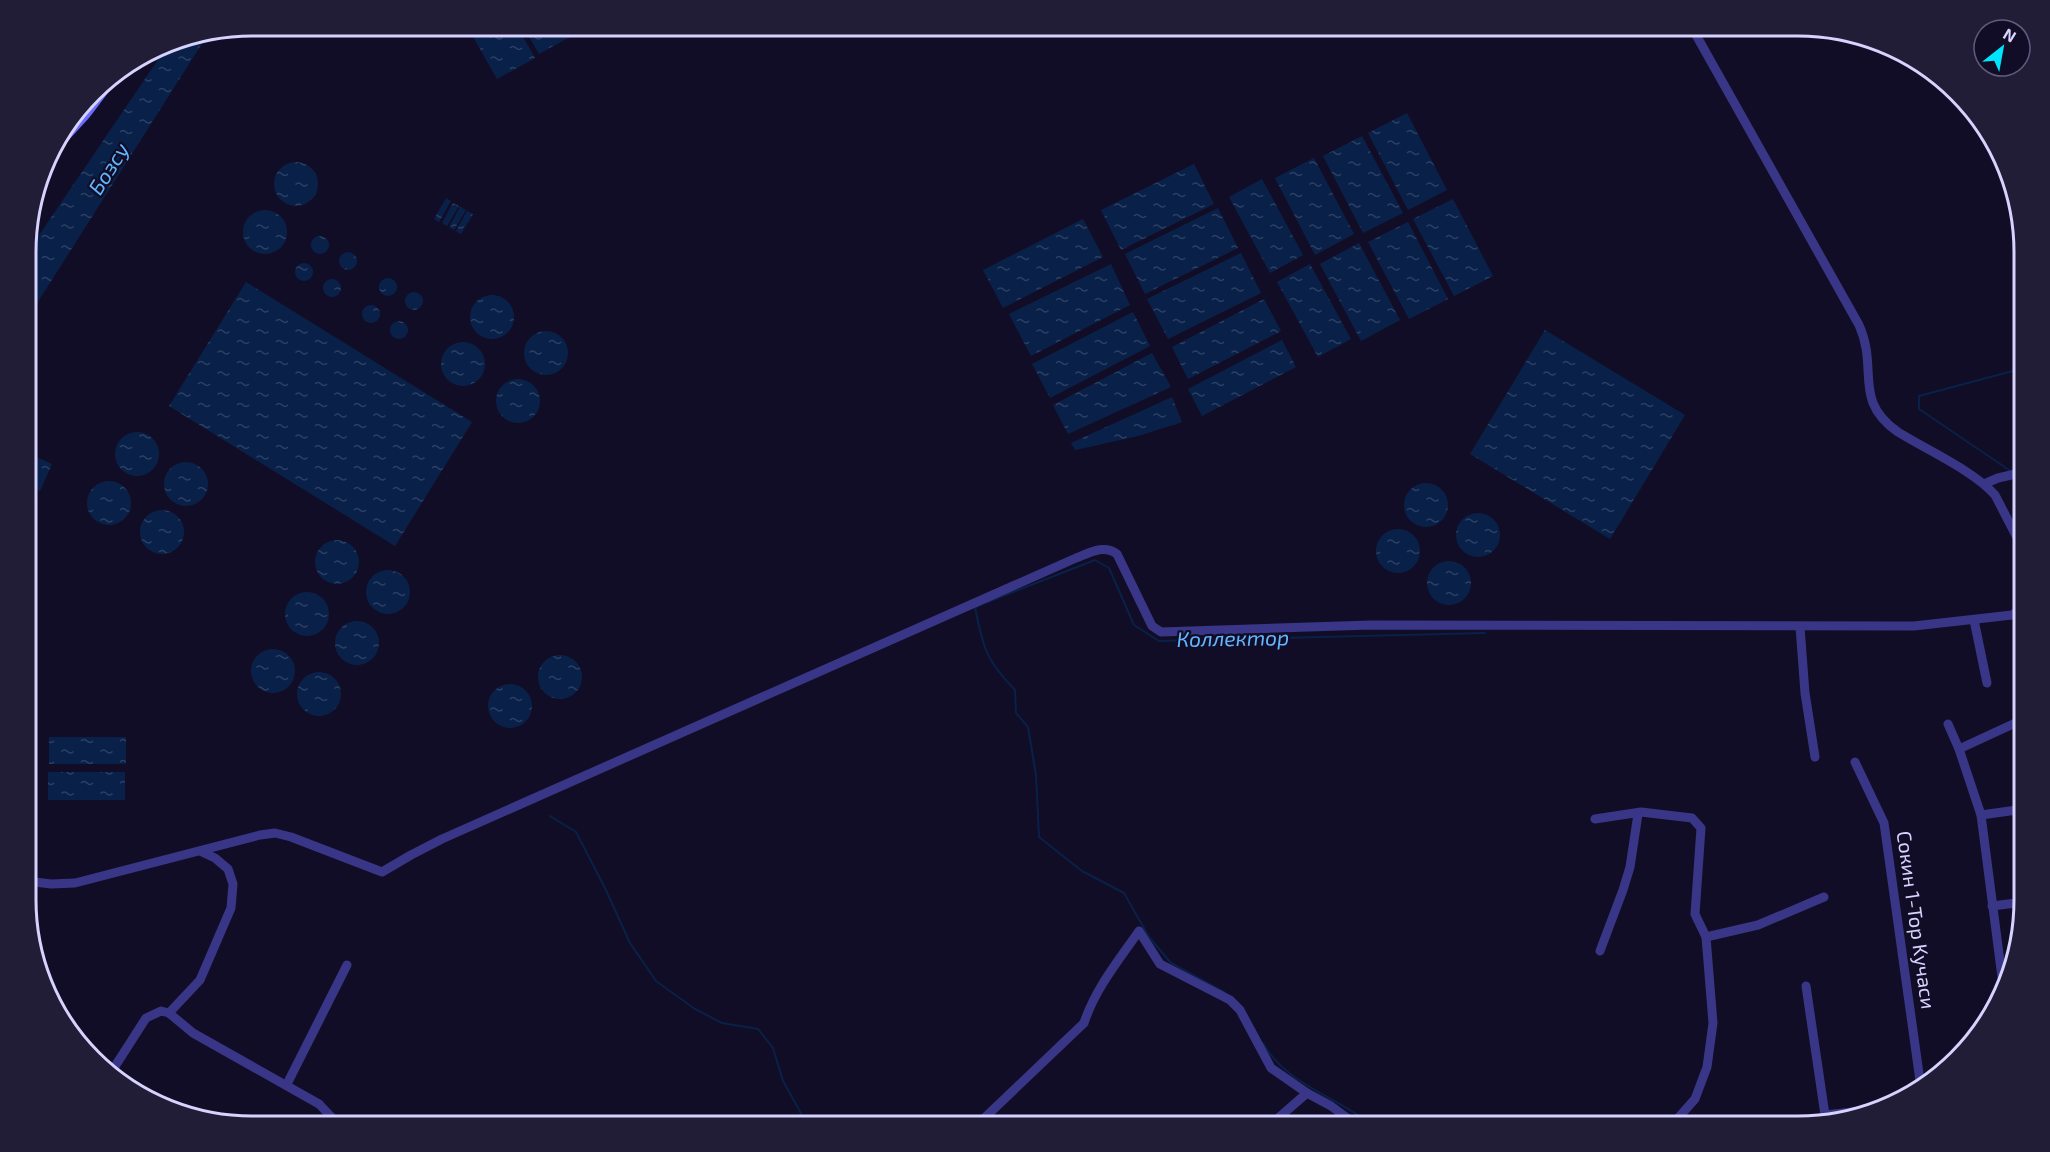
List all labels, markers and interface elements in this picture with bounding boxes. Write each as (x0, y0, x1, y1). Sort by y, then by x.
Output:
north arrow (1972, 18, 2032, 78)
text: N (2000, 24, 2020, 46)
water label: Бозсу (82, 137, 134, 199)
water label: Коллектор (1176, 624, 1289, 651)
street label: Сокин 1-Тор Kучаси (1892, 829, 1941, 1011)

